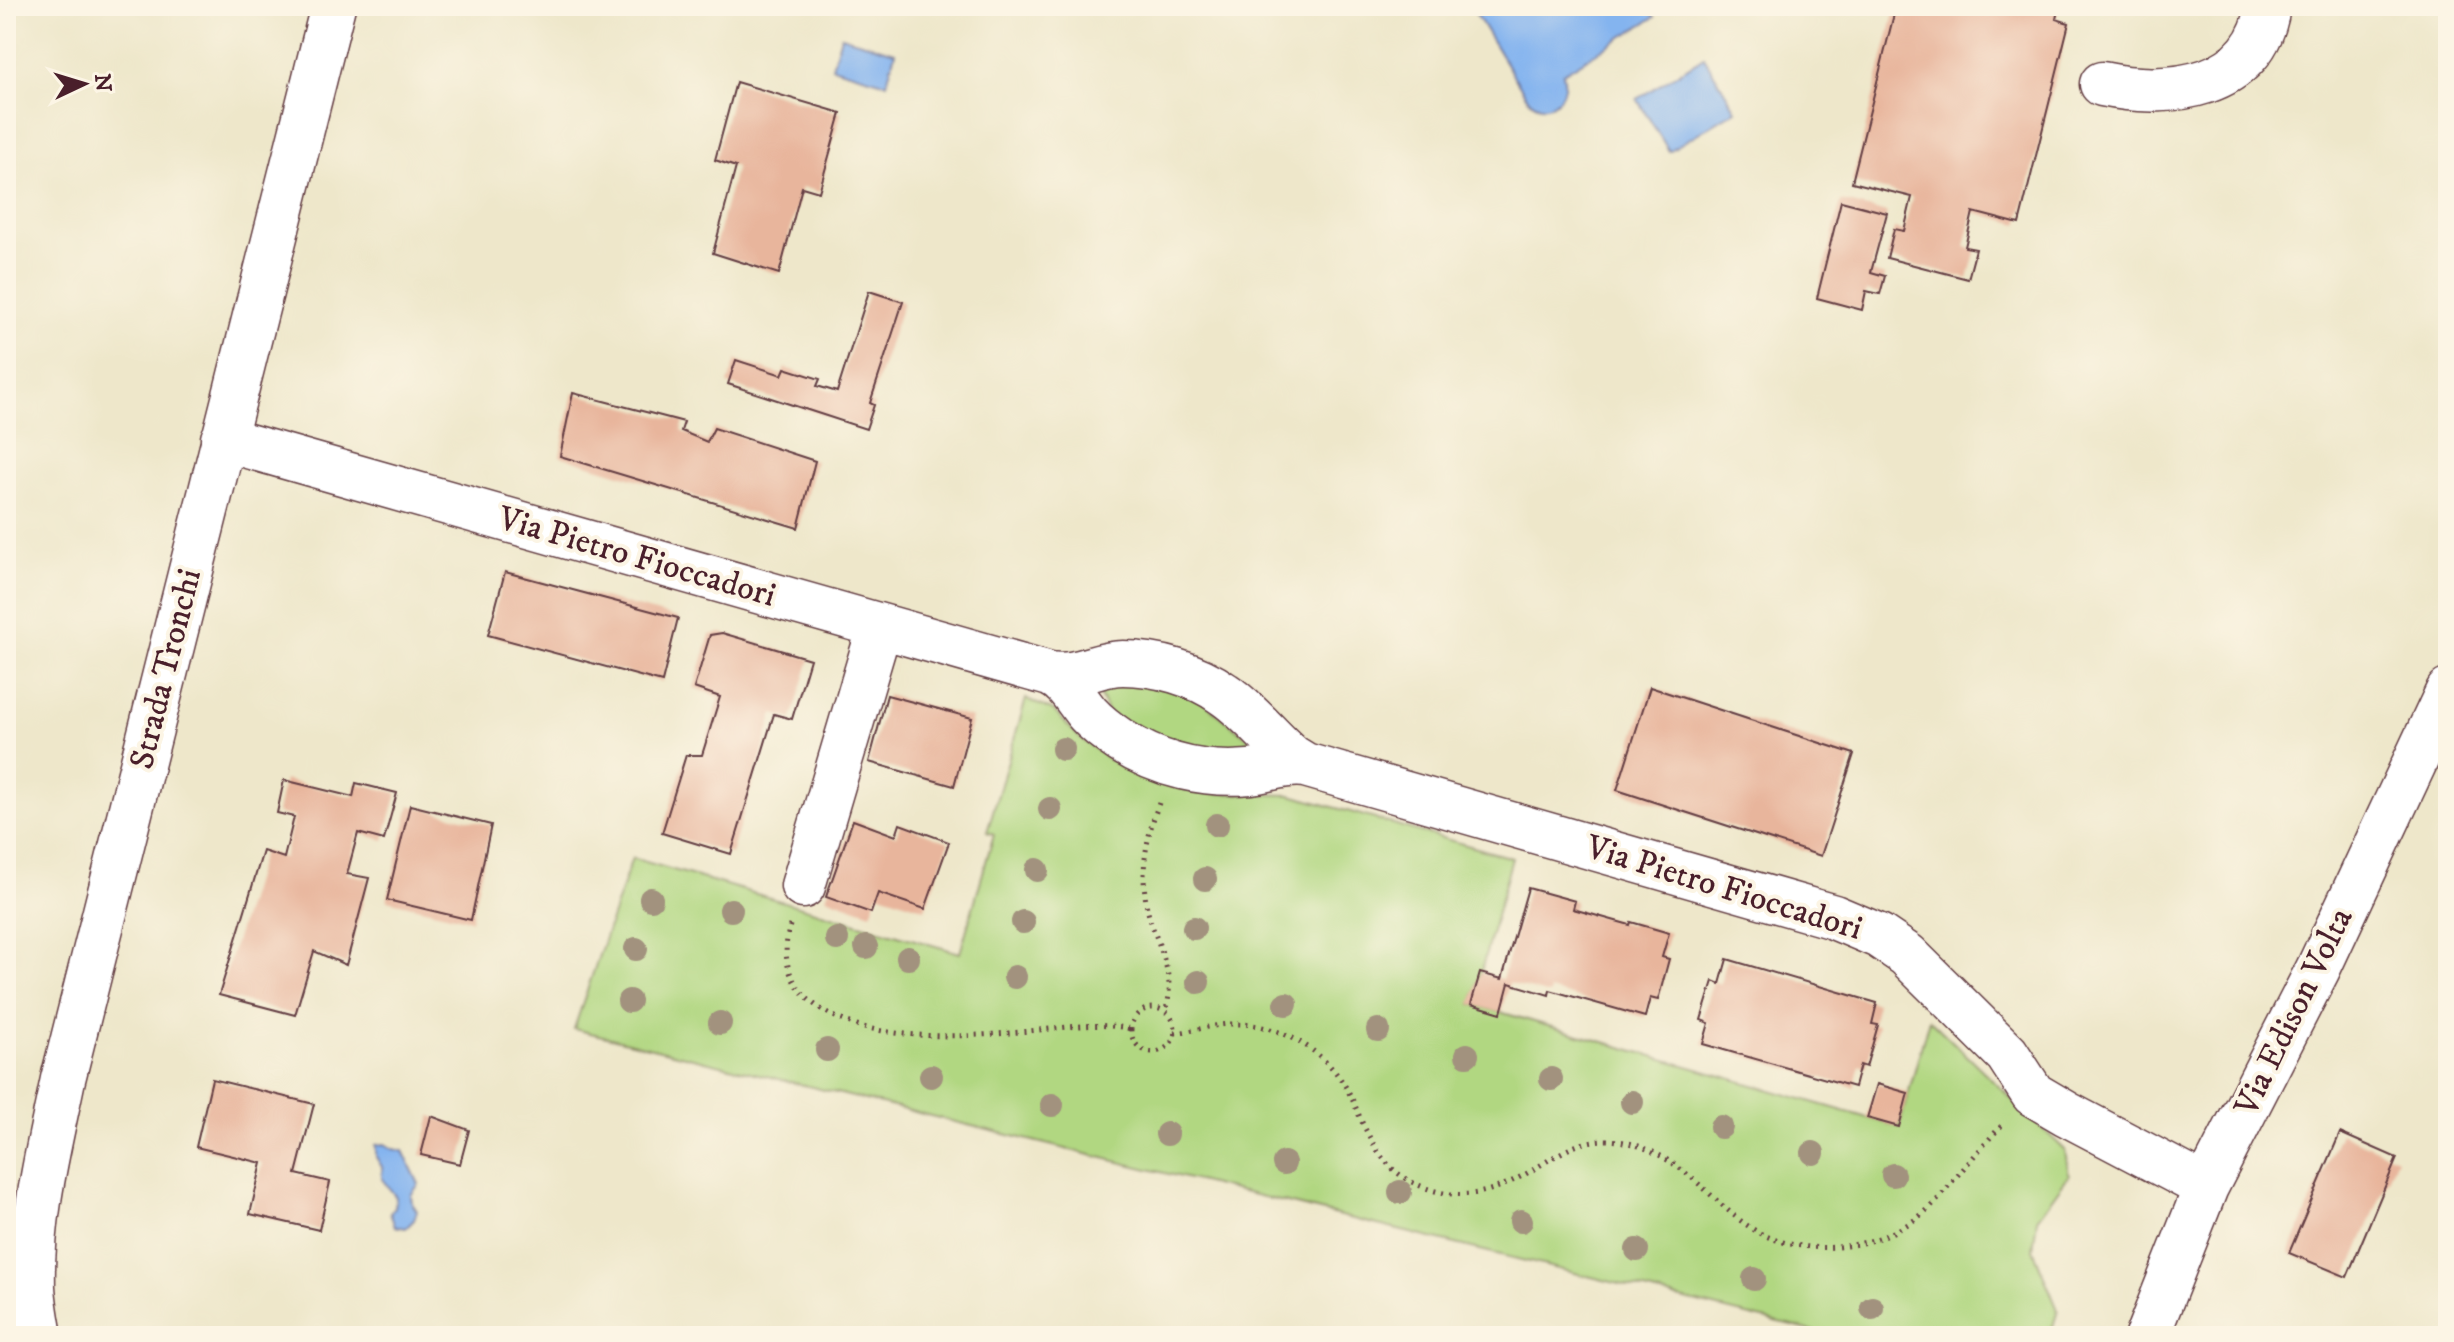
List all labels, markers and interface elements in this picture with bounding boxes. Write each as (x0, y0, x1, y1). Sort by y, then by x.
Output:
north arrow (44, 44, 124, 124)
text: N (88, 73, 117, 93)
street label: Via Pietro Fioccadori (493, 497, 780, 617)
street label: Strada Tronchi (121, 565, 211, 773)
street label: Via Pietro Fioccadori (1580, 826, 1867, 950)
street label: Via Edison Volta (2225, 901, 2363, 1124)

